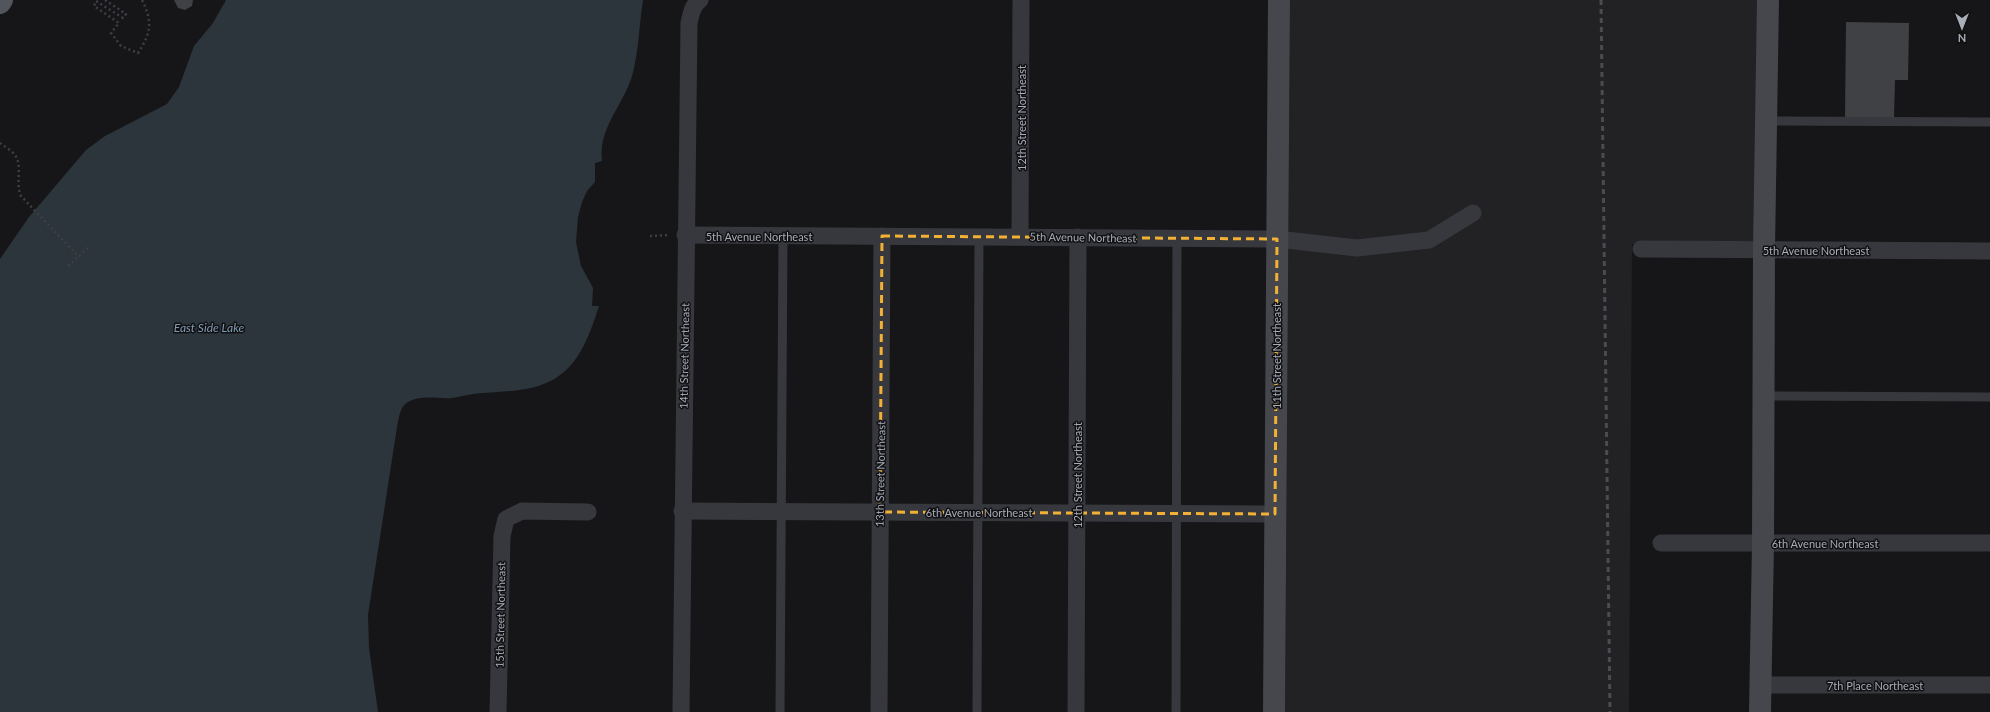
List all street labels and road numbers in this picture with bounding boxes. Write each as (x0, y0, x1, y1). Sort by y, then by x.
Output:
street label: 12th Street Northeast (1015, 65, 1028, 171)
street label: 5th Avenue Northeast (706, 230, 812, 243)
street label: 5th Avenue Northeast (1030, 230, 1136, 244)
street label: 5th Avenue Northeast (1763, 244, 1869, 257)
street label: 14th Street Northeast (677, 303, 691, 409)
street label: 11th Street Northeast (1270, 303, 1283, 409)
street label: 13th Street Northeast (873, 421, 887, 527)
street label: 12th Street Northeast (1071, 422, 1084, 528)
street label: 6th Avenue Northeast (926, 506, 1032, 519)
street label: 6th Avenue Northeast (1772, 537, 1878, 550)
street label: 15th Street Northeast (493, 562, 507, 668)
street label: 7th Place Northeast (1827, 679, 1923, 692)

